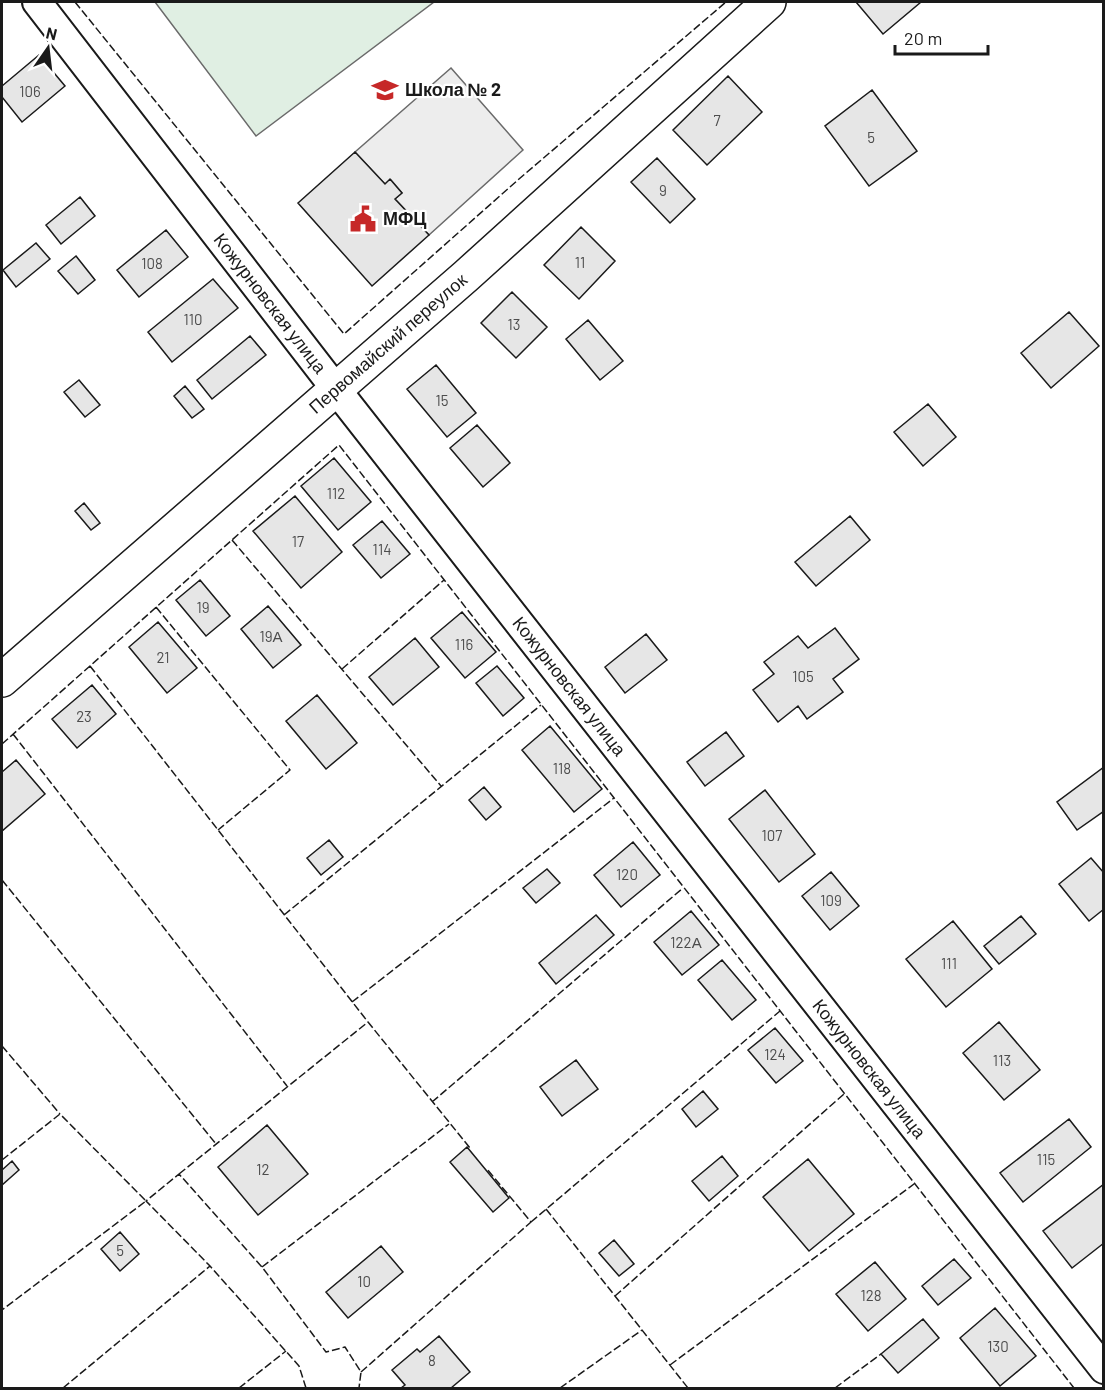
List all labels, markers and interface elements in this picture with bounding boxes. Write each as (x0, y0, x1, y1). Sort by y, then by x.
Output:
north arrow (18, 18, 78, 78)
scale bar (895, 18, 988, 56)
text: N (44, 22, 59, 43)
text: 20 m (904, 27, 942, 49)
school or university icon: Школа № 2 (370, 75, 400, 105)
place label: Школа № 2 (405, 78, 501, 100)
house number: 106 (19, 82, 41, 100)
house number: 7 (713, 111, 721, 129)
house number: 5 (867, 128, 875, 146)
house number: 9 (659, 181, 667, 199)
public building icon: МФЦ (348, 204, 378, 234)
place label: МФЦ (383, 207, 427, 229)
street label: Кожурновская улица (210, 229, 332, 378)
house number: 11 (575, 253, 585, 271)
house number: 108 (141, 254, 163, 272)
street label: Первомайский переулок (304, 268, 471, 418)
house number: 110 (183, 310, 203, 328)
house number: 13 (508, 315, 520, 333)
house number: 15 (436, 391, 448, 409)
house number: 112 (327, 484, 345, 502)
house number: 17 (292, 532, 304, 550)
house number: 114 (373, 540, 391, 558)
house number: 19 (196, 598, 210, 616)
street label: Кожурновская улица (508, 612, 632, 761)
house number: 19А (259, 627, 283, 645)
house number: 116 (455, 635, 473, 653)
house number: 21 (156, 648, 170, 666)
house number: 105 (792, 667, 814, 685)
house number: 23 (76, 707, 92, 725)
house number: 118 (553, 759, 571, 777)
house number: 107 (762, 826, 782, 844)
house number: 120 (616, 865, 638, 883)
house number: 109 (820, 891, 842, 909)
house number: 122А (670, 933, 702, 951)
house number: 111 (941, 954, 957, 972)
street label: Кожурновская улица (808, 994, 932, 1143)
house number: 124 (764, 1045, 786, 1063)
house number: 113 (993, 1051, 1011, 1069)
house number: 115 (1037, 1150, 1055, 1168)
house number: 12 (256, 1160, 270, 1178)
house number: 5 (116, 1241, 124, 1259)
house number: 10 (357, 1272, 371, 1290)
house number: 128 (860, 1286, 882, 1304)
house number: 130 (987, 1337, 1009, 1355)
house number: 8 (428, 1351, 436, 1369)

